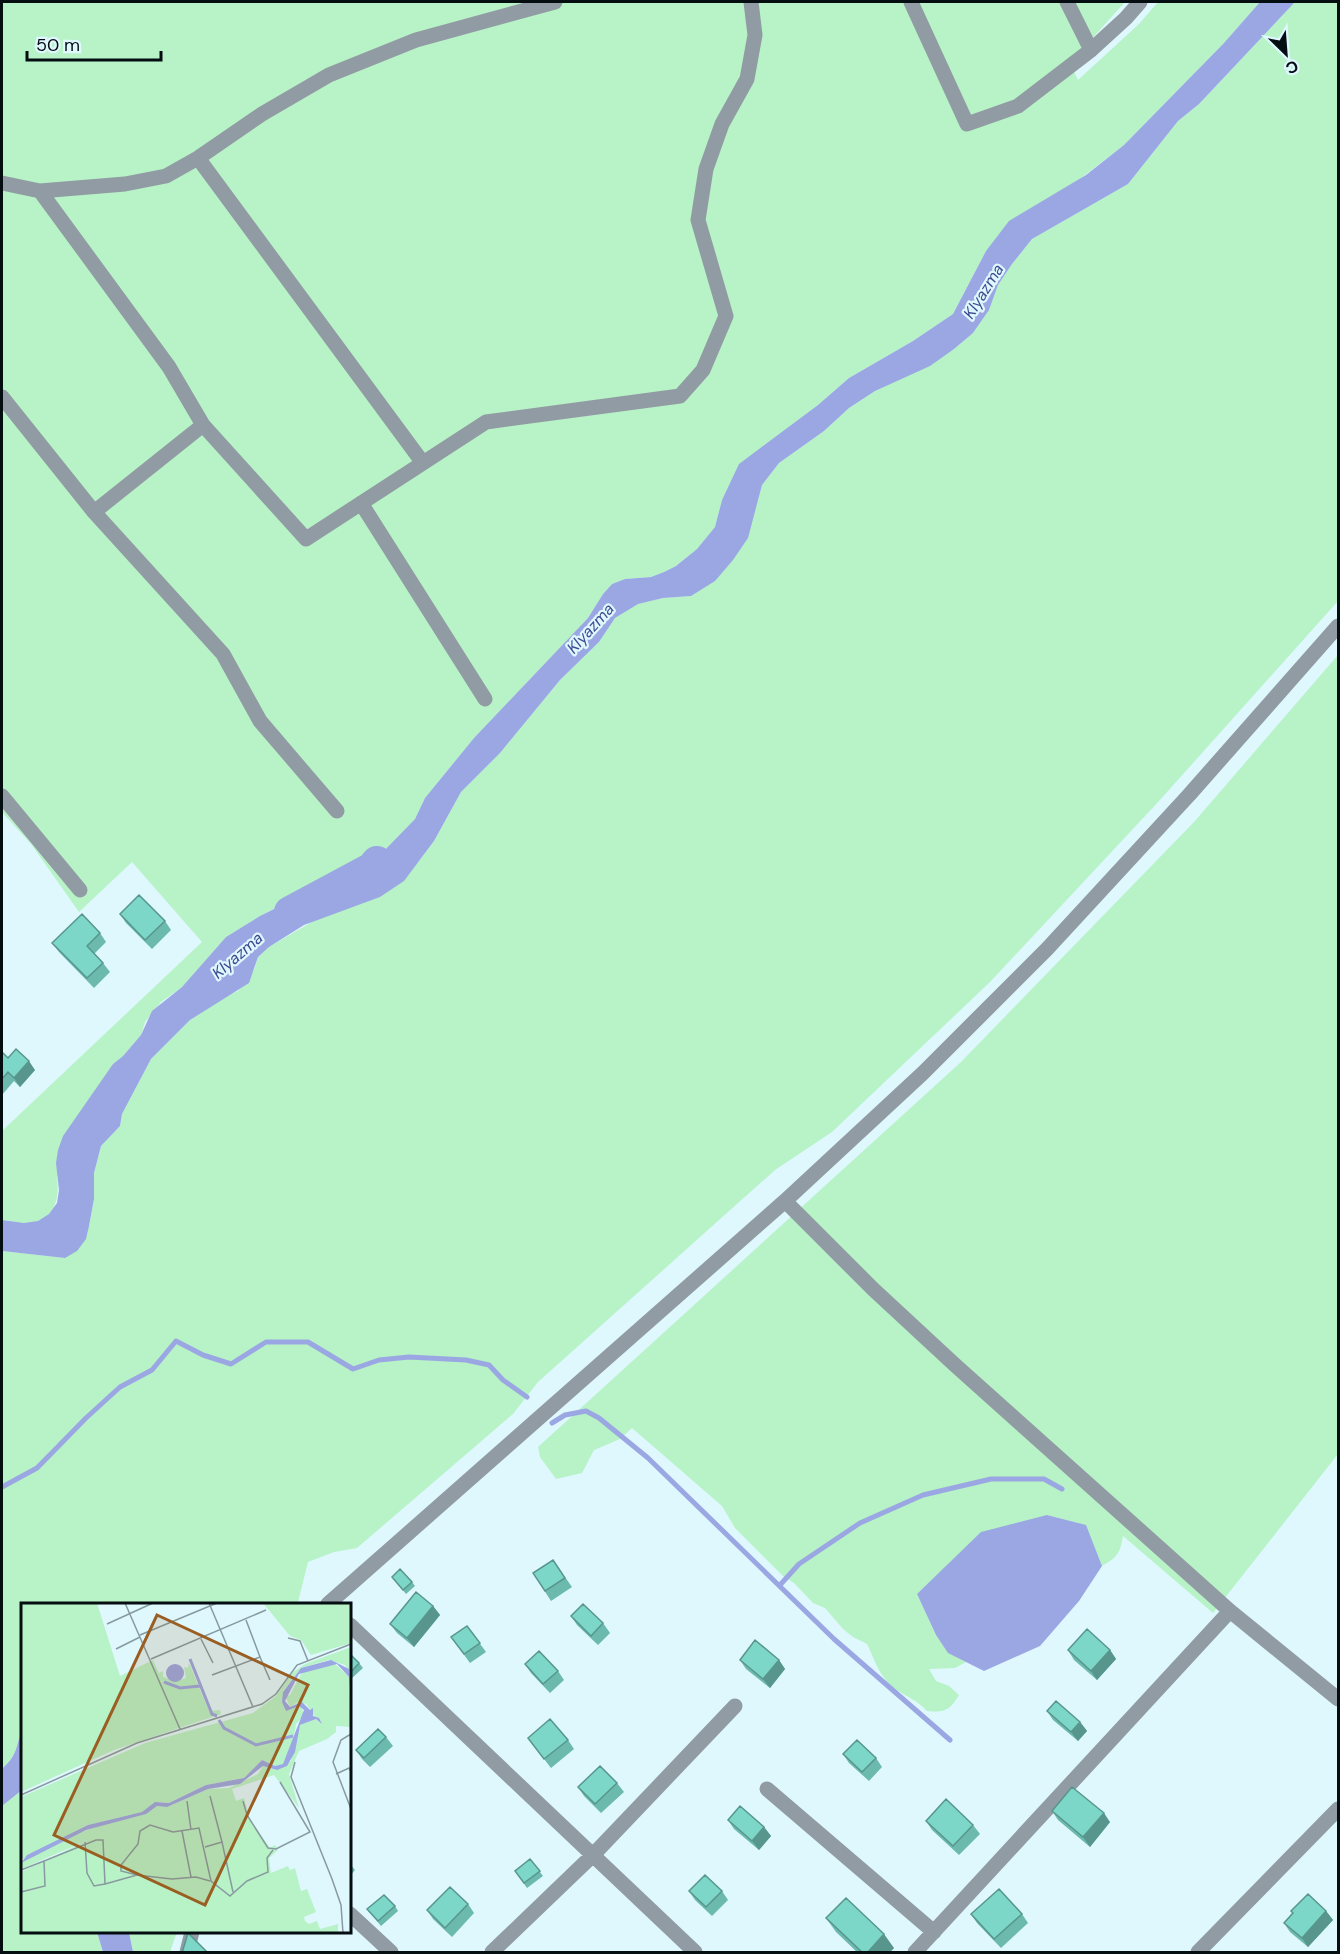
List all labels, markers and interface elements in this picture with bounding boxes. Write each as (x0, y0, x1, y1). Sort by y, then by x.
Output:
scale bar (27, 24, 160, 62)
north arrow (1256, 24, 1316, 84)
text: 50 m (36, 33, 80, 57)
text: С (1282, 55, 1302, 79)
water label: Klyazma (958, 260, 1009, 323)
water label: Klyazma (562, 599, 619, 658)
water label: Klyazma (207, 927, 267, 983)
inset map (21, 1603, 351, 1933)

